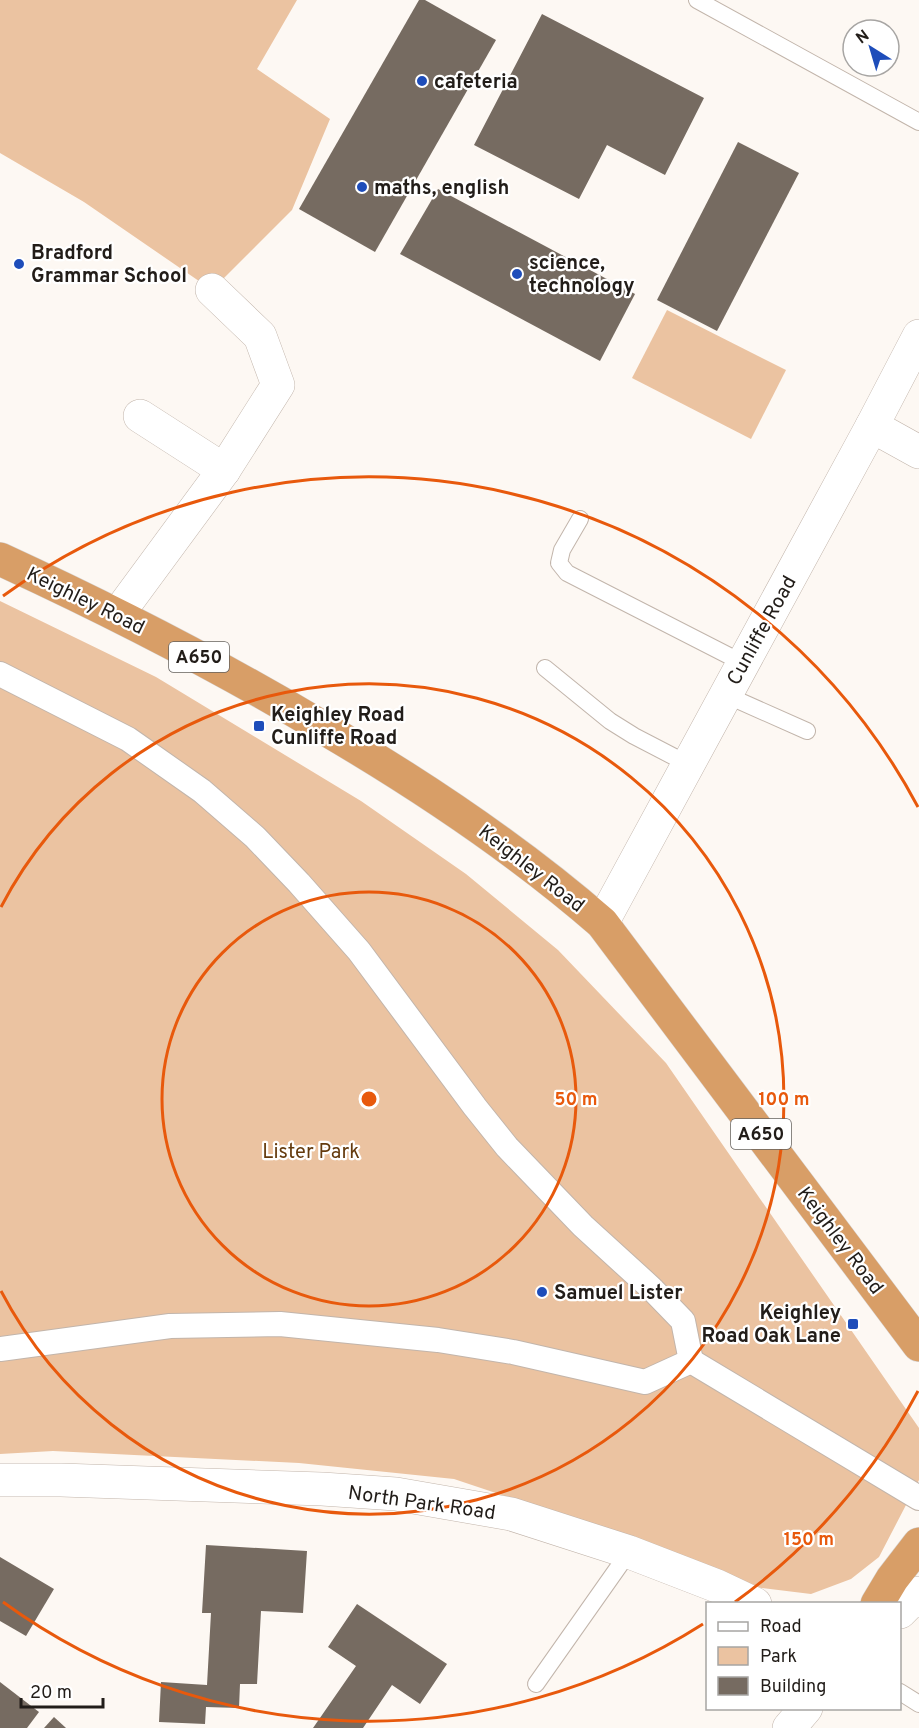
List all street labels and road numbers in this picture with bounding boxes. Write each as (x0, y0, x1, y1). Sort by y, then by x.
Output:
street label: Keighley Road (22, 562, 148, 642)
street label: Cunliffe Road (722, 572, 803, 690)
road number: A650 (169, 642, 229, 672)
street label: Keighley Road (472, 820, 589, 919)
road number: A650 (731, 1119, 791, 1149)
street label: Keighley Road (790, 1182, 888, 1300)
street label: North Park Road (346, 1481, 497, 1527)

